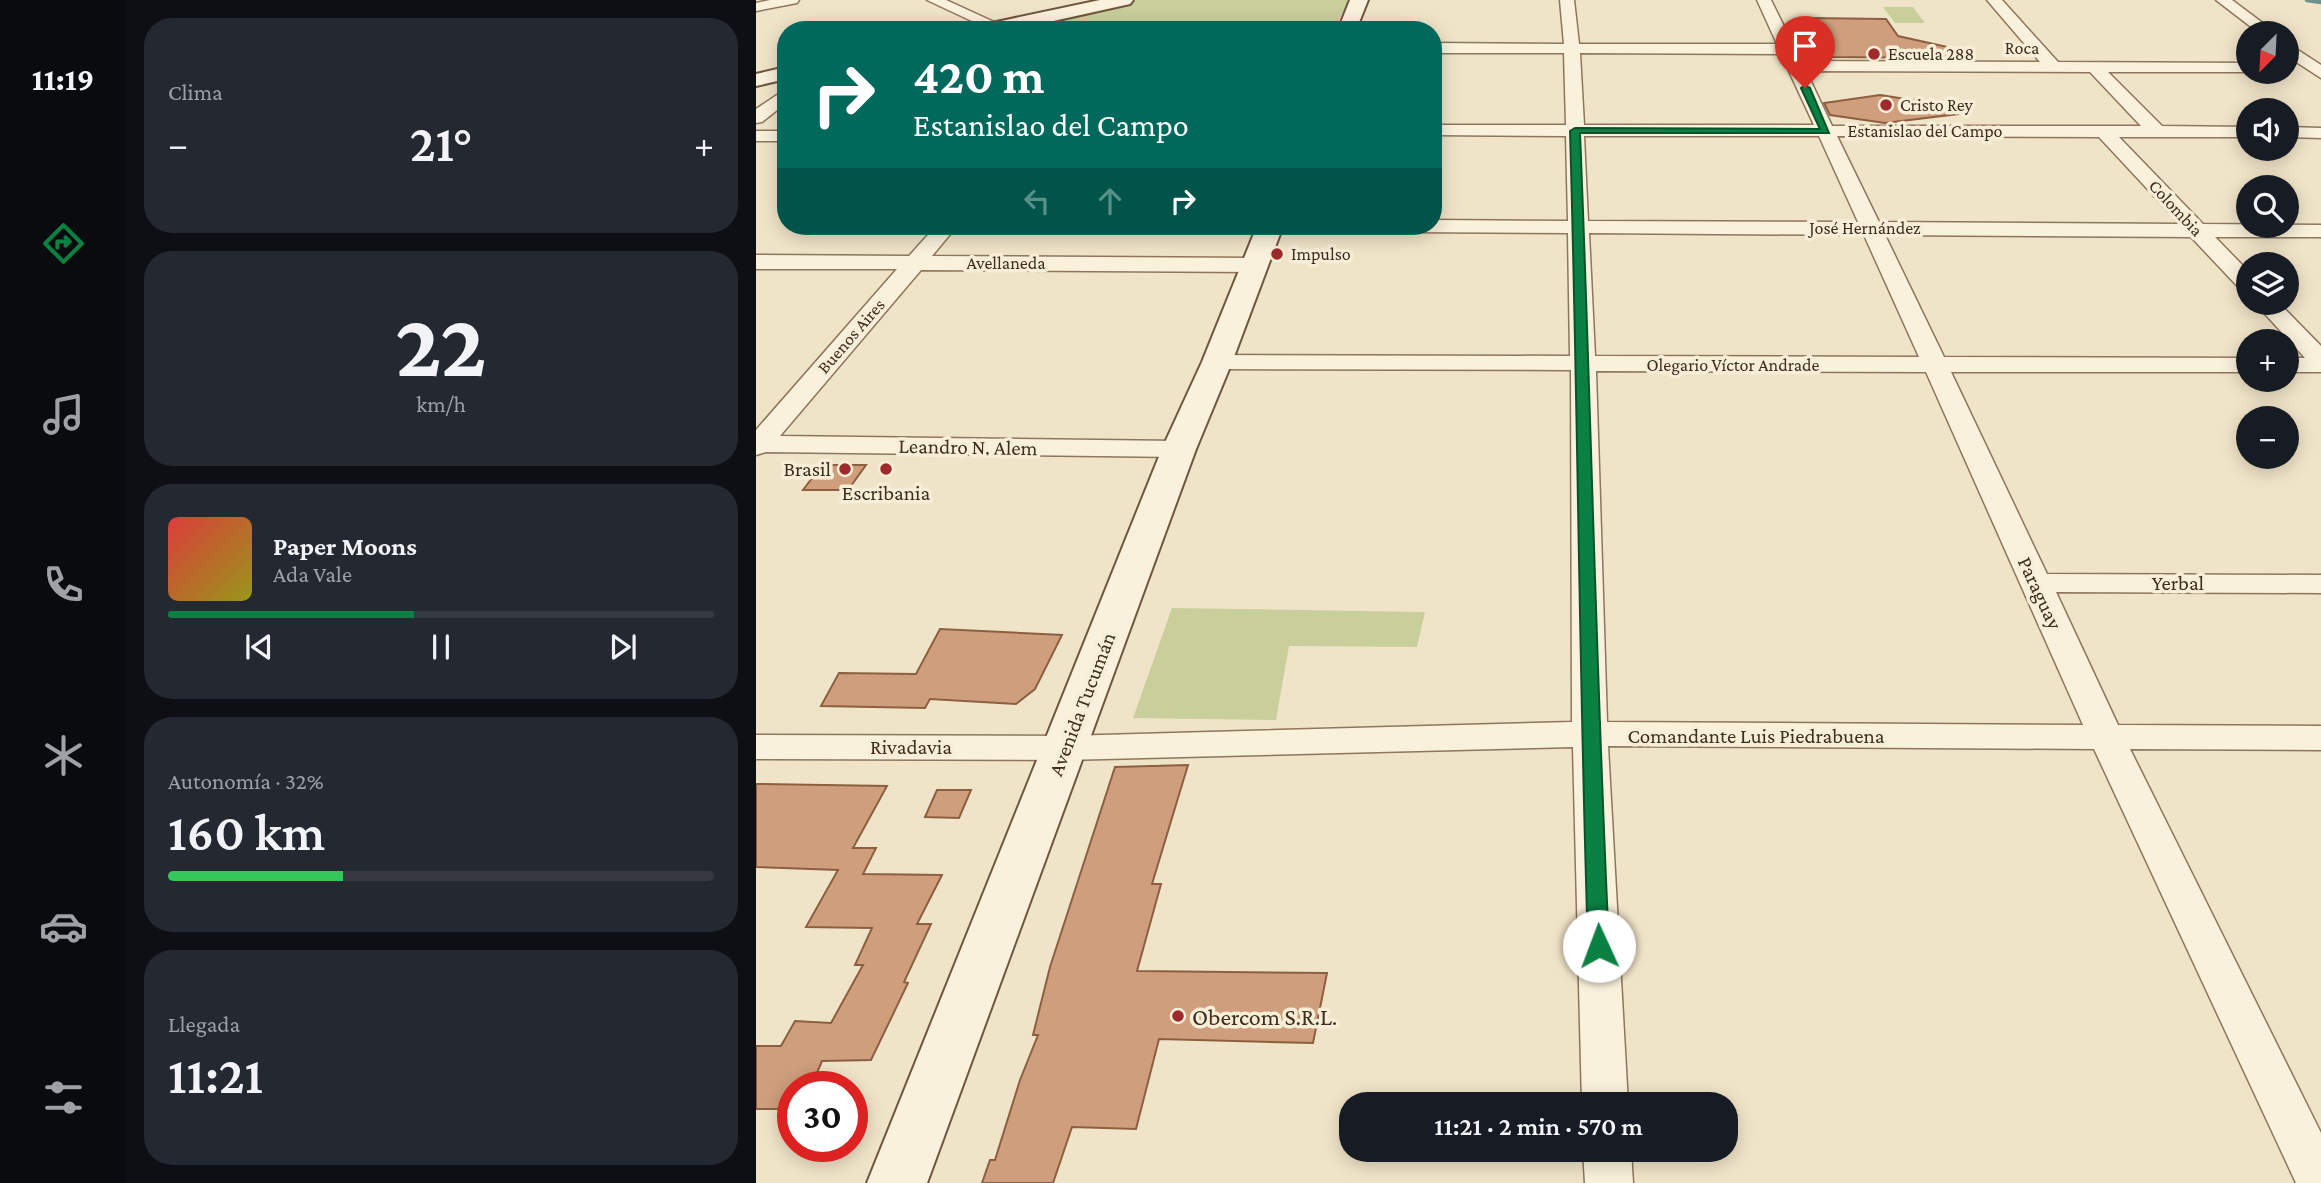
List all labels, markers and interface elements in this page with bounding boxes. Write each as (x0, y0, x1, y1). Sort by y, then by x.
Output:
pin (1775, 16, 1835, 88)
north arrow (2236, 21, 2300, 84)
map controls (2236, 21, 2299, 469)
icon: arrive (1786, 27, 1824, 65)
street label: Roca (2005, 38, 2039, 58)
place label: Escuela 288 (1888, 44, 1974, 64)
marker: Escuela 288 (1866, 46, 1882, 62)
icon: right (798, 49, 889, 140)
text: 420 m (913, 49, 1045, 104)
text: 11:19 (32, 61, 94, 97)
text: Clima (168, 79, 223, 105)
place label: Cristo Rey (1900, 95, 1974, 115)
marker: Cristo Rey (1878, 97, 1894, 113)
button: sound (2236, 98, 2299, 161)
text: Estanislao del Campo (913, 107, 1189, 143)
text: 21° (410, 114, 472, 172)
street label: Estanislao del Campo (1847, 121, 2003, 141)
text: − (168, 123, 188, 165)
text: + (694, 123, 714, 165)
button: search (2236, 175, 2299, 238)
street label: Colombia (2145, 176, 2207, 240)
icon: left (1018, 182, 1056, 220)
icon: ahead (1091, 182, 1129, 220)
icon: right (1164, 182, 1202, 220)
street label: José Hernández (1807, 218, 1921, 238)
icon: directions (39, 219, 88, 268)
place label: Impulso (1291, 244, 1351, 264)
marker: Impulso (1269, 246, 1285, 262)
button: layers (2236, 252, 2299, 315)
street label: Avellaneda (966, 253, 1046, 273)
text: 22 (395, 294, 487, 396)
street label: Buenos Aires (813, 295, 889, 377)
button: + (2236, 329, 2299, 392)
street label: Olegario Víctor Andrade (1647, 355, 1820, 375)
icon: music (39, 390, 88, 439)
text: km/h (416, 391, 466, 417)
button: − (2236, 406, 2299, 469)
street label: Leandro N. Alem (898, 434, 1038, 460)
place label: Brasil (783, 457, 831, 481)
marker: Brasil (837, 461, 853, 477)
marker: Escribania (878, 461, 894, 477)
place label: Escribania (842, 481, 930, 505)
text: Paper Moons (273, 532, 417, 561)
street label: Paraguay (2013, 553, 2067, 633)
icon: phone (39, 560, 88, 609)
text: Ada Vale (273, 561, 352, 587)
street label: Yerbal (2152, 571, 2204, 595)
icon: previous (240, 628, 278, 666)
icon: pause (422, 628, 460, 666)
icon: next (604, 628, 642, 666)
street label: Avenida Tucumán (1044, 629, 1120, 779)
street label: Comandante Luis Piedrabuena (1627, 724, 1885, 748)
icon: climate (39, 731, 88, 780)
street label: Rivadavia (870, 735, 952, 759)
text: Autonomía · 32% (168, 768, 324, 794)
text: 160 km (168, 803, 325, 861)
icon: car (39, 902, 88, 951)
position arrow (1562, 909, 1636, 983)
place label: Obercom S.R.L. (1192, 1003, 1337, 1030)
marker: Obercom S.R.L. (1170, 1008, 1186, 1024)
text: Llegada (168, 1011, 240, 1037)
text: 11:21 (168, 1046, 263, 1104)
speed limit sign: 30 (777, 1071, 868, 1162)
icon: filters (39, 1073, 88, 1122)
text: 11:21 · 2 min · 570 m (1434, 1112, 1643, 1141)

